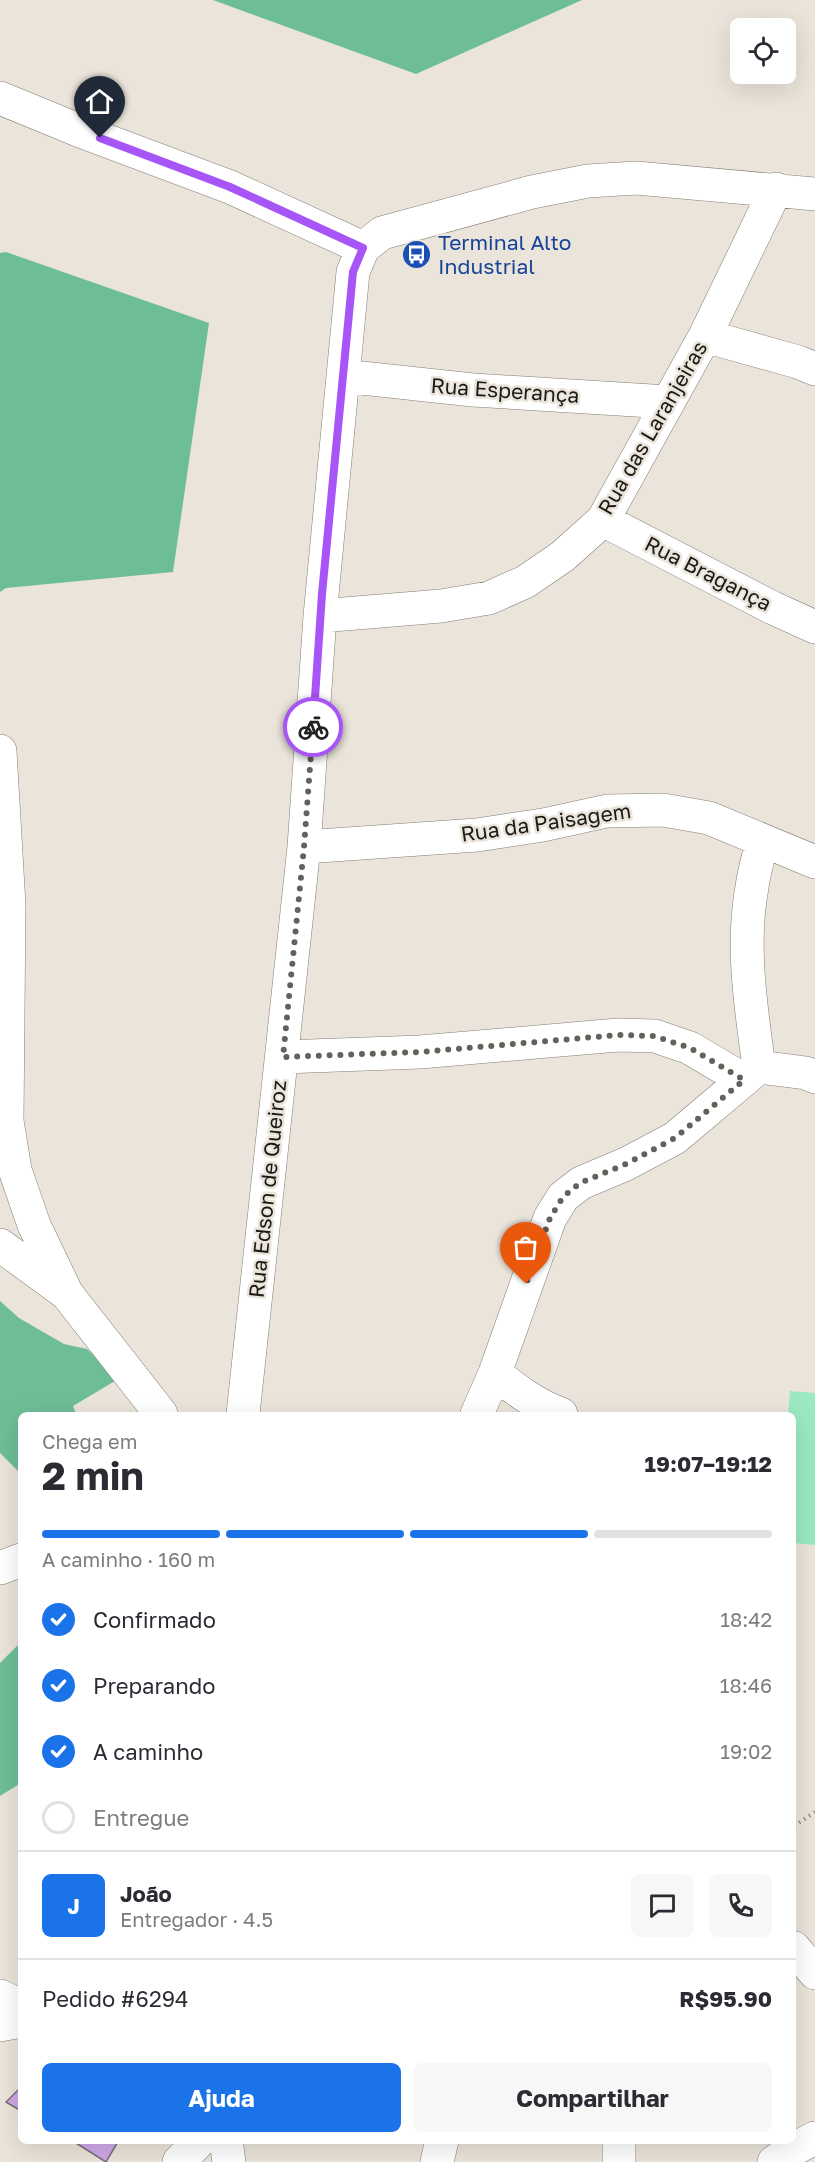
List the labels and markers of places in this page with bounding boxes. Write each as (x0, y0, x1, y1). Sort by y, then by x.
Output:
pin (74, 76, 125, 138)
place label: Terminal Alto Industrial (438, 229, 571, 279)
bus stop icon: Terminal Alto Industrial (401, 239, 433, 271)
pin (500, 1222, 551, 1284)

